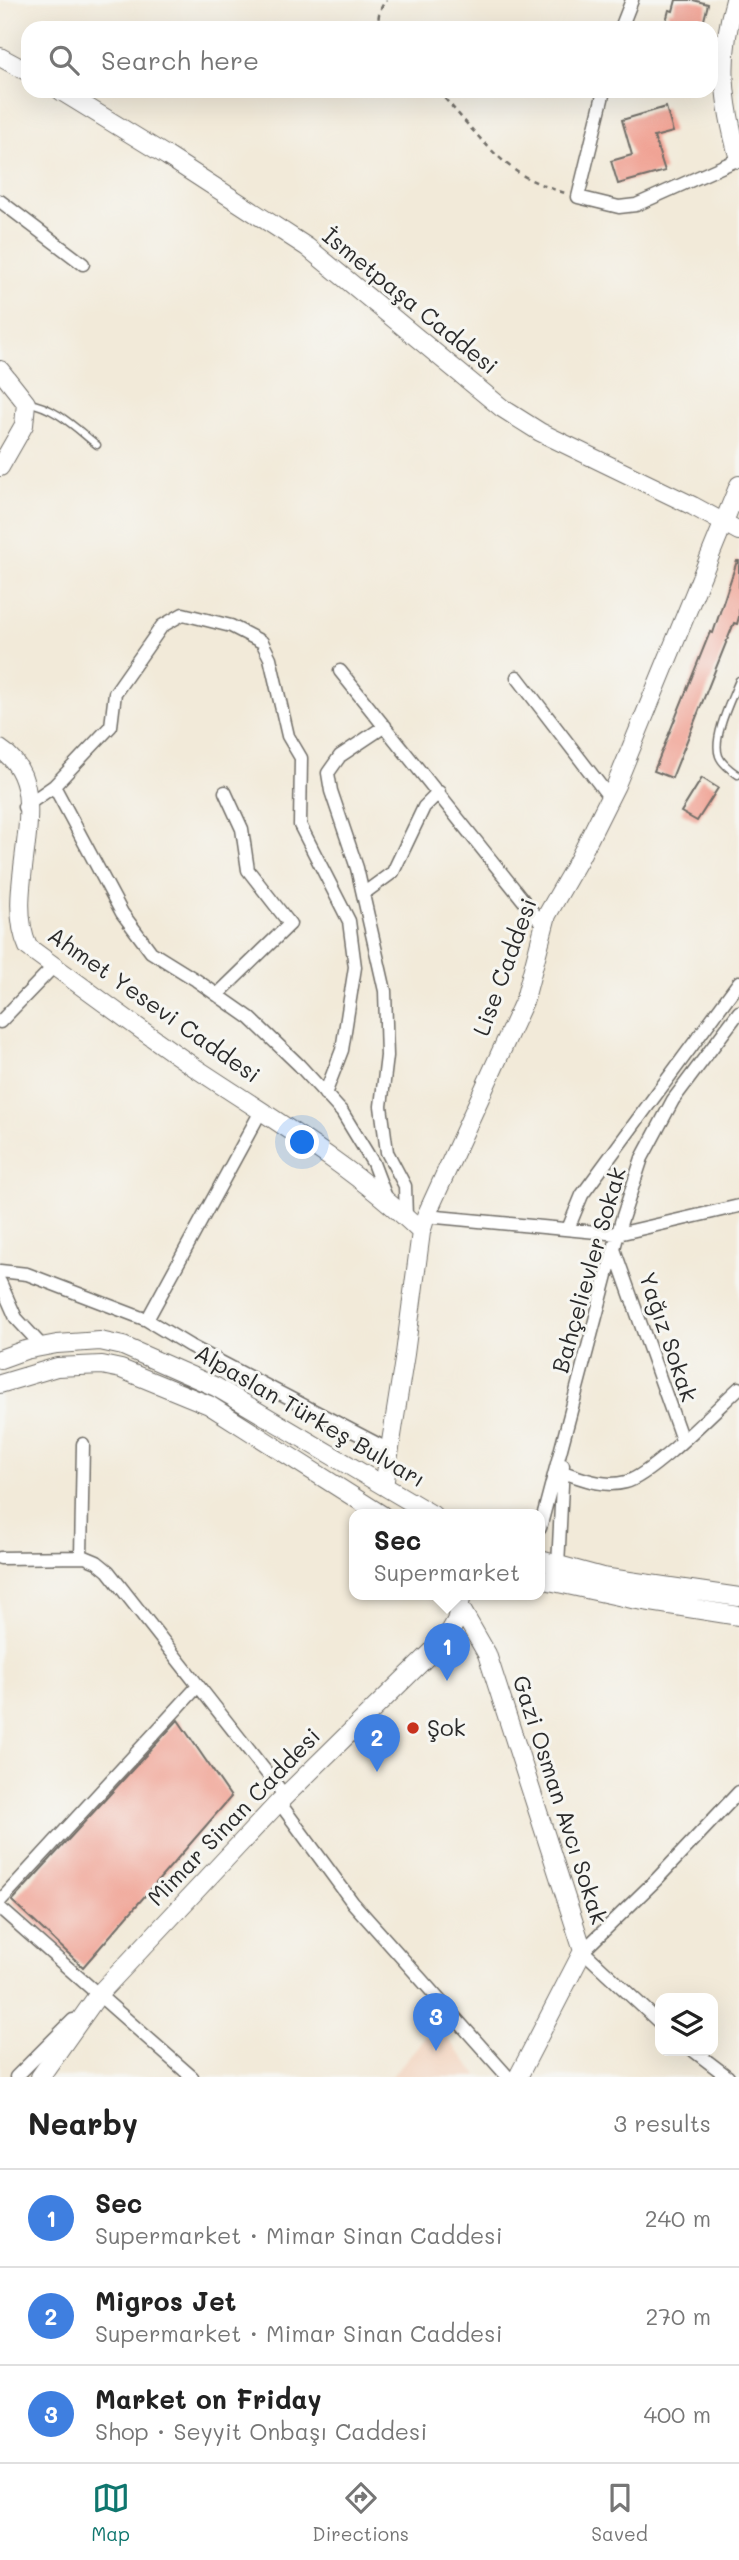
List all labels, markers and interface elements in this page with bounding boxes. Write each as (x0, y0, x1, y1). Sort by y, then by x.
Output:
search box (21, 21, 718, 98)
icon: search (45, 41, 83, 79)
text: Search here (101, 43, 259, 77)
street label: İsmetpaşa Caddesi (317, 220, 505, 380)
street label: Lise Caddesi (465, 894, 543, 1040)
street label: Ahmet Yesevi Caddesi (43, 919, 267, 1089)
your location (285, 1125, 319, 1159)
street label: Bahçelievler Sokak (544, 1163, 632, 1376)
street label: Yağız Sokak (633, 1268, 705, 1406)
street label: Alpaslan Türkeş Bulvarı (190, 1337, 431, 1493)
popup (349, 1509, 545, 1600)
text: Sec (374, 1523, 421, 1557)
text: Supermarket (374, 1557, 520, 1587)
pin: 1 (424, 1623, 470, 1681)
street label: Gazi Osman Avcı Sokak (507, 1671, 615, 1928)
place label: Şok (427, 1712, 466, 1742)
pin: 2 (354, 1714, 400, 1772)
marker: Şok (405, 1720, 421, 1736)
street label: Mimar Sinan Caddesi (140, 1721, 326, 1912)
pin: 3 (413, 1993, 459, 2051)
map controls (655, 1993, 718, 2056)
button: layers (655, 1993, 718, 2056)
text: Nearby (28, 2103, 138, 2143)
text: 3 results (614, 2108, 711, 2138)
text: Sec (95, 2186, 142, 2220)
text: 1 (46, 2203, 56, 2233)
text: 240 m (645, 2203, 711, 2233)
text: Supermarket · Mimar Sinan Caddesi (95, 2220, 503, 2250)
text: Migros Jet (95, 2284, 236, 2318)
text: 2 (45, 2301, 57, 2331)
text: 270 m (646, 2301, 711, 2331)
text: Supermarket · Mimar Sinan Caddesi (95, 2318, 503, 2348)
text: Market on Friday (95, 2382, 322, 2416)
text: 3 (44, 2399, 58, 2429)
text: 400 m (643, 2399, 711, 2429)
text: Shop · Seyyit Onbaşı Caddesi (95, 2416, 427, 2446)
tab: Map (91, 2479, 130, 2546)
tab: Directions (312, 2479, 409, 2546)
tab: Saved (591, 2479, 648, 2546)

